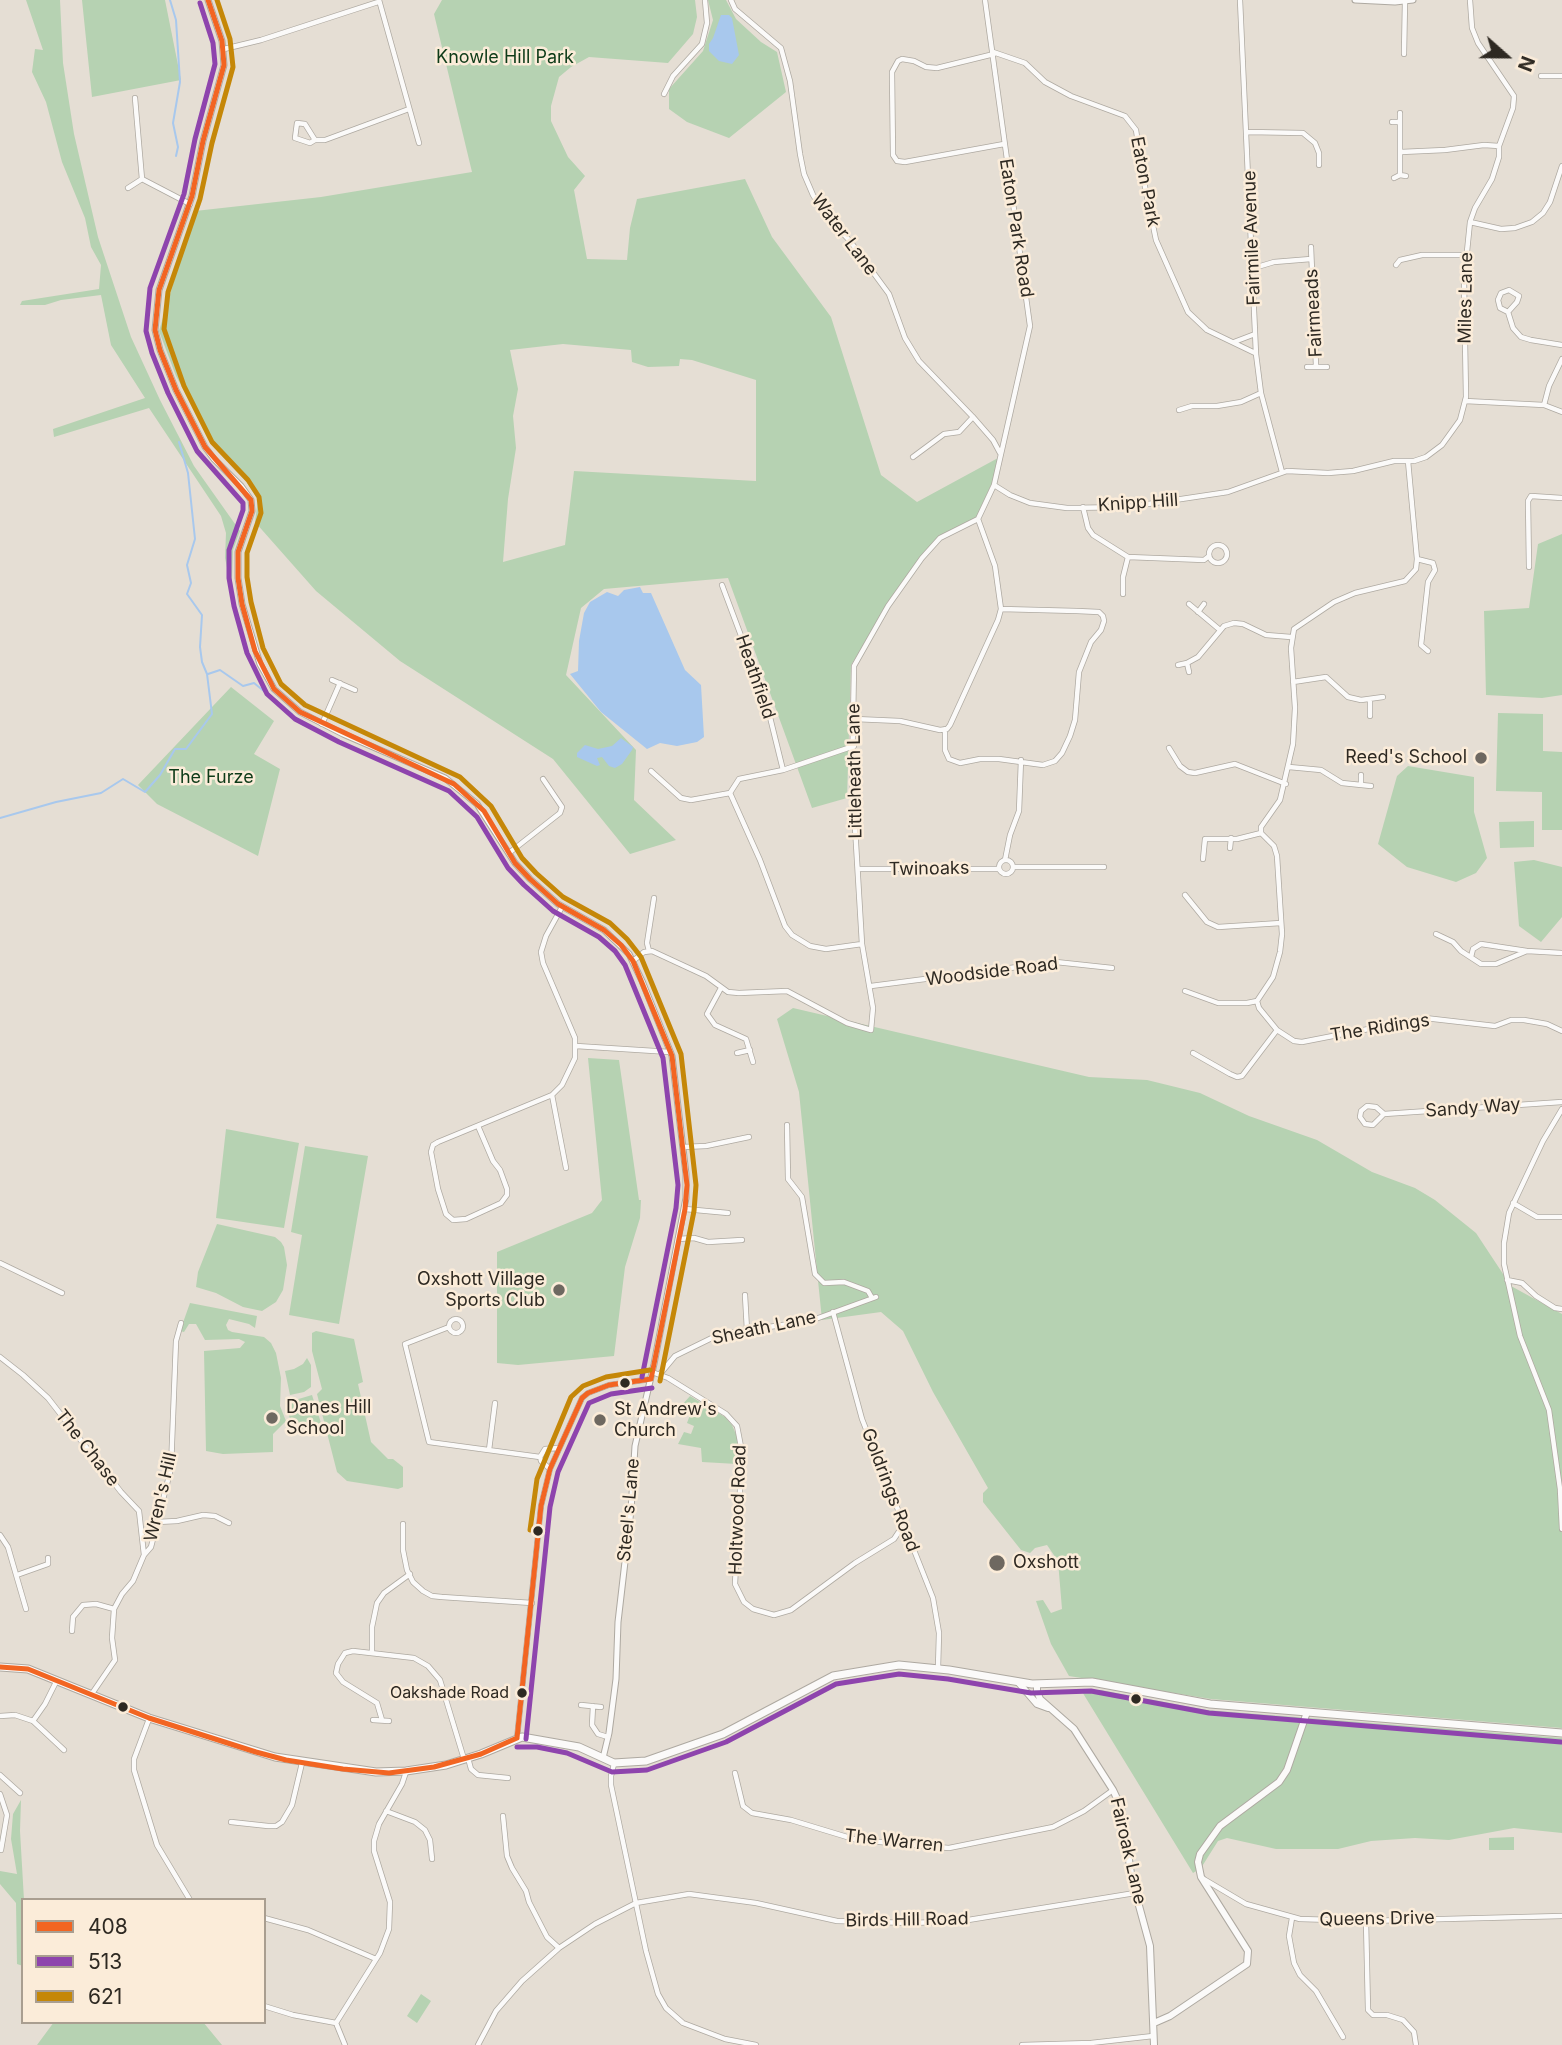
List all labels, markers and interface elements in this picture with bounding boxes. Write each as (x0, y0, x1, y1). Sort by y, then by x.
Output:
north arrow (1471, 21, 1541, 91)
park label: Knowle Hill Park (436, 47, 574, 69)
text: N (1513, 53, 1539, 75)
street label: Eaton Park (1126, 135, 1164, 229)
street label: Eaton Park Road (994, 157, 1038, 299)
street label: Fairmile Avenue (1239, 170, 1265, 306)
street label: Water Lane (806, 190, 882, 280)
street label: Miles Lane (1454, 252, 1478, 344)
street label: Fairmeads (1301, 268, 1327, 358)
street label: Knipp Hill (1097, 489, 1179, 517)
street label: Heathfield (731, 632, 779, 722)
street label: Littleheath Lane (843, 703, 867, 839)
place label: Reed's School (1345, 747, 1467, 769)
marker: Reed's School (1473, 750, 1489, 766)
park label: The Furze (168, 767, 254, 789)
street label: Twinoaks (888, 857, 970, 881)
street label: Woodside Road (925, 953, 1059, 991)
street label: The Ridings (1329, 1009, 1431, 1047)
street label: Sandy Way (1425, 1094, 1521, 1122)
place label: Oxshott Village Sports Club (417, 1269, 545, 1312)
marker: Oxshott Village Sports Club (551, 1282, 567, 1298)
street label: Sheath Lane (710, 1306, 818, 1350)
unlabelled marker (618, 1376, 632, 1390)
place label: Danes Hill School (286, 1397, 371, 1440)
place label: St Andrew's Church (614, 1399, 717, 1442)
street label: The Chase (50, 1405, 124, 1491)
marker: Danes Hill School (264, 1410, 280, 1426)
marker: St Andrew's Church (592, 1412, 608, 1428)
street label: Goldrings Road (857, 1425, 923, 1555)
street label: Holtwood Road (725, 1444, 751, 1576)
street label: Wren's Hill (140, 1450, 182, 1544)
street label: Steel's Lane (614, 1457, 644, 1563)
unlabelled marker (531, 1524, 545, 1538)
place label: Oxshott (1013, 1552, 1079, 1574)
marker: Oxshott (987, 1553, 1007, 1573)
place label: Oakshade Road (390, 1683, 509, 1703)
marker: Oakshade Road (515, 1686, 529, 1700)
unlabelled marker (1129, 1692, 1143, 1706)
unlabelled marker (116, 1700, 130, 1714)
street label: Fairoak Lane (1105, 1796, 1151, 1906)
street label: The Warren (843, 1825, 945, 1857)
legend (21, 1898, 266, 2024)
street label: Queens Drive (1319, 1907, 1435, 1931)
street label: Birds Hill Road (845, 1908, 969, 1932)
text: 408 (88, 1914, 128, 1939)
text: 513 (88, 1949, 122, 1974)
text: 621 (88, 1984, 122, 2009)

